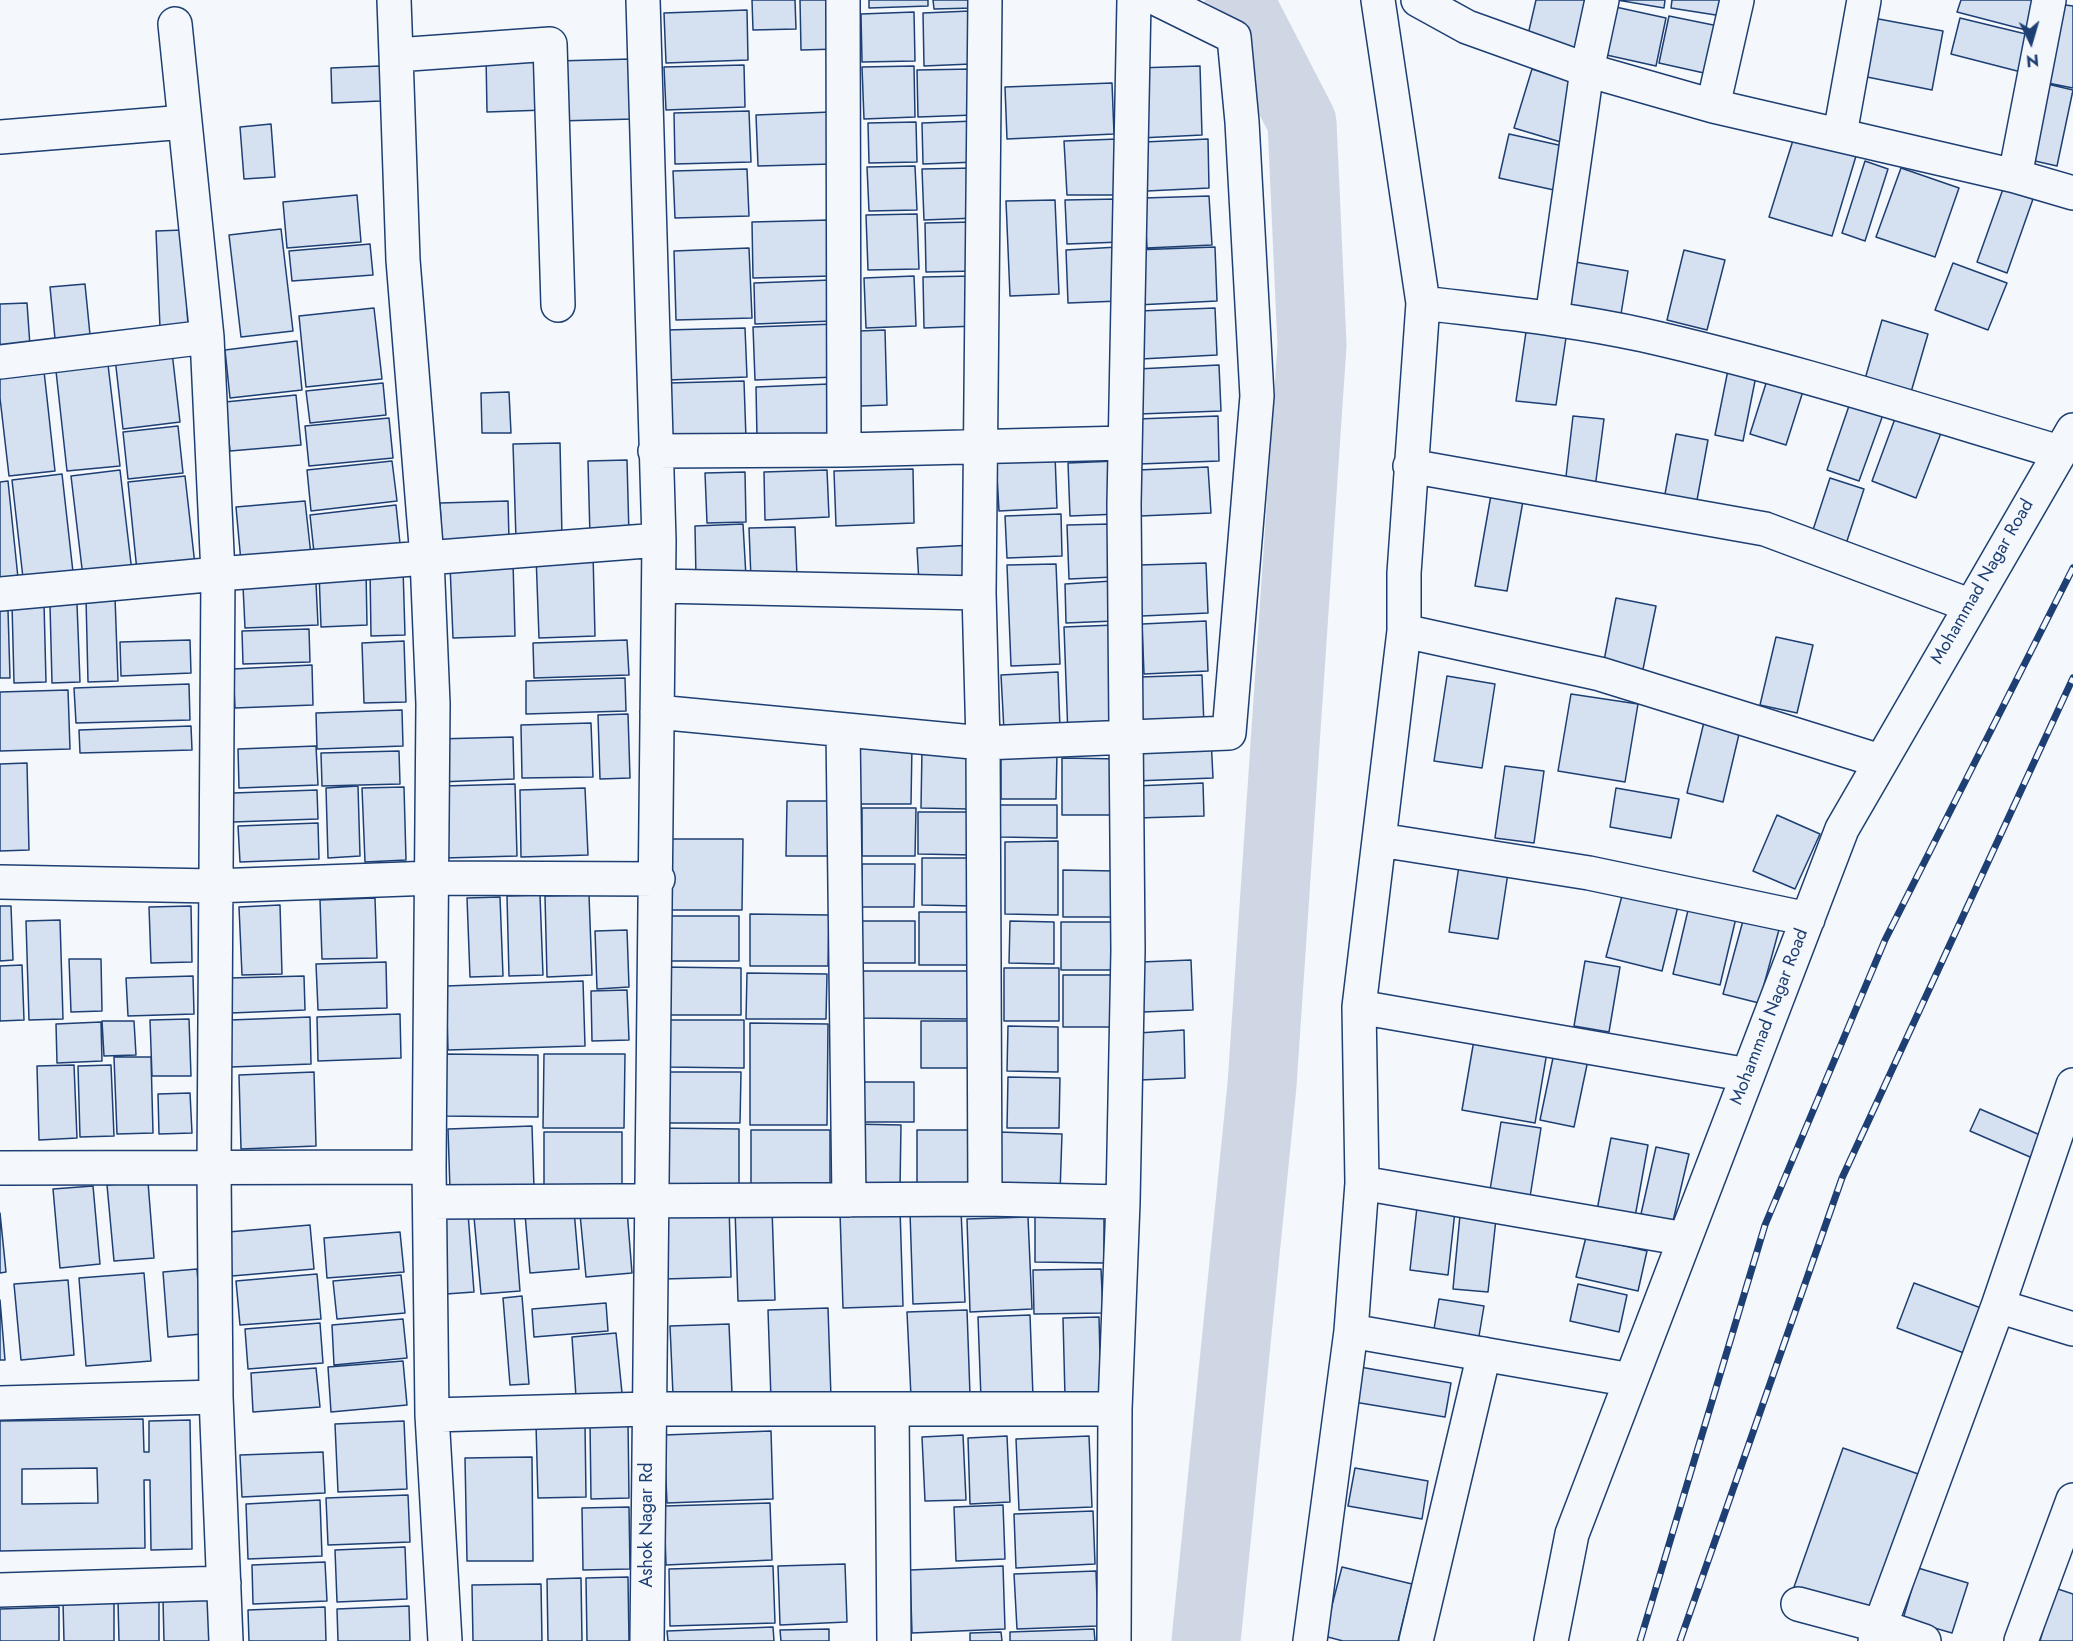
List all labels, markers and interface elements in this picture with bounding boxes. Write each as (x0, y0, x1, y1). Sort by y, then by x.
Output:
north arrow (2001, 12, 2061, 72)
text: N (2025, 48, 2040, 72)
street label: Mohammad Nagar Road (1927, 496, 2039, 668)
street label: Mohammad Nagar Road (1726, 926, 1814, 1108)
street label: Ashok Nagar Rd (637, 1462, 659, 1588)

